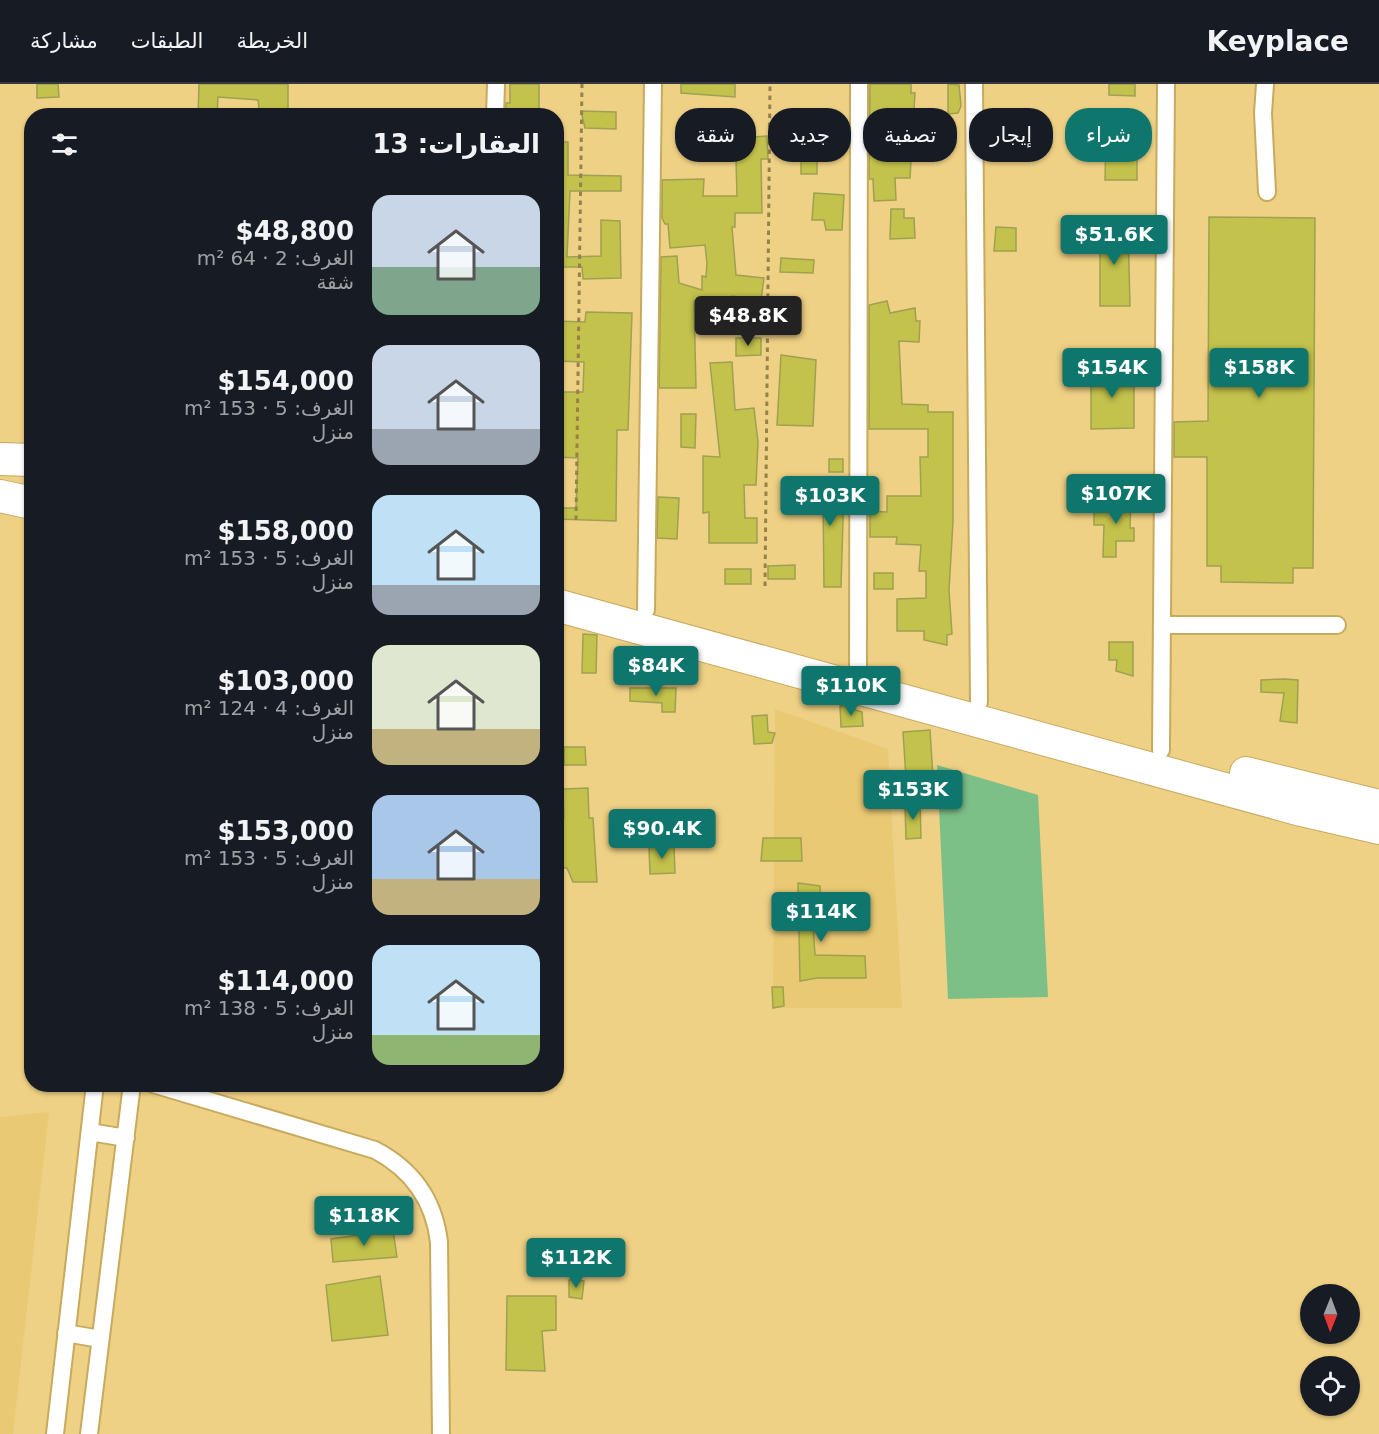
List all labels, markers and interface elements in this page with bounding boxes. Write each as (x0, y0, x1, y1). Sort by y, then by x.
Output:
text: Keyplace (1206, 25, 1349, 58)
text: مشاركة (30, 29, 98, 53)
text: الطبقات (131, 29, 203, 53)
text: الخريطة (236, 29, 308, 53)
chip: شقة (675, 108, 756, 162)
chip: جديد (768, 108, 851, 162)
chip: تصفية (863, 108, 957, 162)
chip: إيجار (969, 108, 1053, 162)
chip: شراء (1065, 108, 1152, 162)
icon: filters (48, 128, 81, 161)
text: العقارات: 13 (373, 129, 540, 159)
pin: $51.6K (1065, 215, 1163, 266)
text: $48,800 (236, 216, 354, 246)
icon: home (420, 219, 492, 291)
text: $51.6K (1075, 222, 1153, 246)
text: الغرف: 2 · 64 m² (197, 246, 354, 270)
text: شقة (316, 270, 354, 294)
pin: $48.8K (699, 296, 797, 347)
text: $48.8K (709, 303, 787, 327)
pin: $154K (1070, 348, 1154, 399)
pin: $158K (1217, 348, 1301, 399)
text: $154K (1076, 355, 1148, 379)
text: $158K (1223, 355, 1295, 379)
text: $154,000 (217, 366, 354, 396)
icon: home (420, 369, 492, 441)
text: الغرف: 5 · 153 m² (184, 396, 354, 420)
text: منزل (312, 420, 354, 444)
pin: $107K (1074, 474, 1158, 525)
pin: $103K (788, 476, 872, 527)
text: $107K (1080, 481, 1152, 505)
text: $103K (794, 483, 866, 507)
text: $158,000 (217, 516, 354, 546)
icon: home (420, 519, 492, 591)
text: الغرف: 5 · 153 m² (184, 546, 354, 570)
text: منزل (312, 570, 354, 594)
pin: $84K (620, 646, 692, 697)
text: $84K (627, 653, 685, 677)
text: $103,000 (217, 666, 354, 696)
pin: $110K (809, 666, 893, 717)
icon: home (420, 669, 492, 741)
text: $110K (815, 673, 887, 697)
text: الغرف: 4 · 124 m² (184, 696, 354, 720)
text: منزل (312, 720, 354, 744)
pin: $153K (871, 770, 955, 821)
text: $153K (877, 777, 949, 801)
pin: $90.4K (613, 809, 711, 860)
text: $153,000 (217, 816, 354, 846)
text: $90.4K (623, 816, 701, 840)
icon: home (420, 819, 492, 891)
text: الغرف: 5 · 153 m² (184, 846, 354, 870)
text: منزل (312, 870, 354, 894)
pin: $114K (779, 892, 863, 943)
text: $114K (785, 899, 857, 923)
text: $114,000 (217, 966, 354, 996)
icon: home (420, 969, 492, 1041)
text: الغرف: 5 · 138 m² (184, 996, 354, 1020)
text: منزل (312, 1020, 354, 1044)
pin: $118K (322, 1196, 406, 1247)
text: $118K (328, 1203, 400, 1227)
pin: $112K (534, 1238, 618, 1289)
text: $112K (540, 1245, 612, 1269)
north arrow (1300, 1284, 1360, 1344)
map controls (1300, 1284, 1360, 1416)
button: locate (1300, 1356, 1360, 1416)

